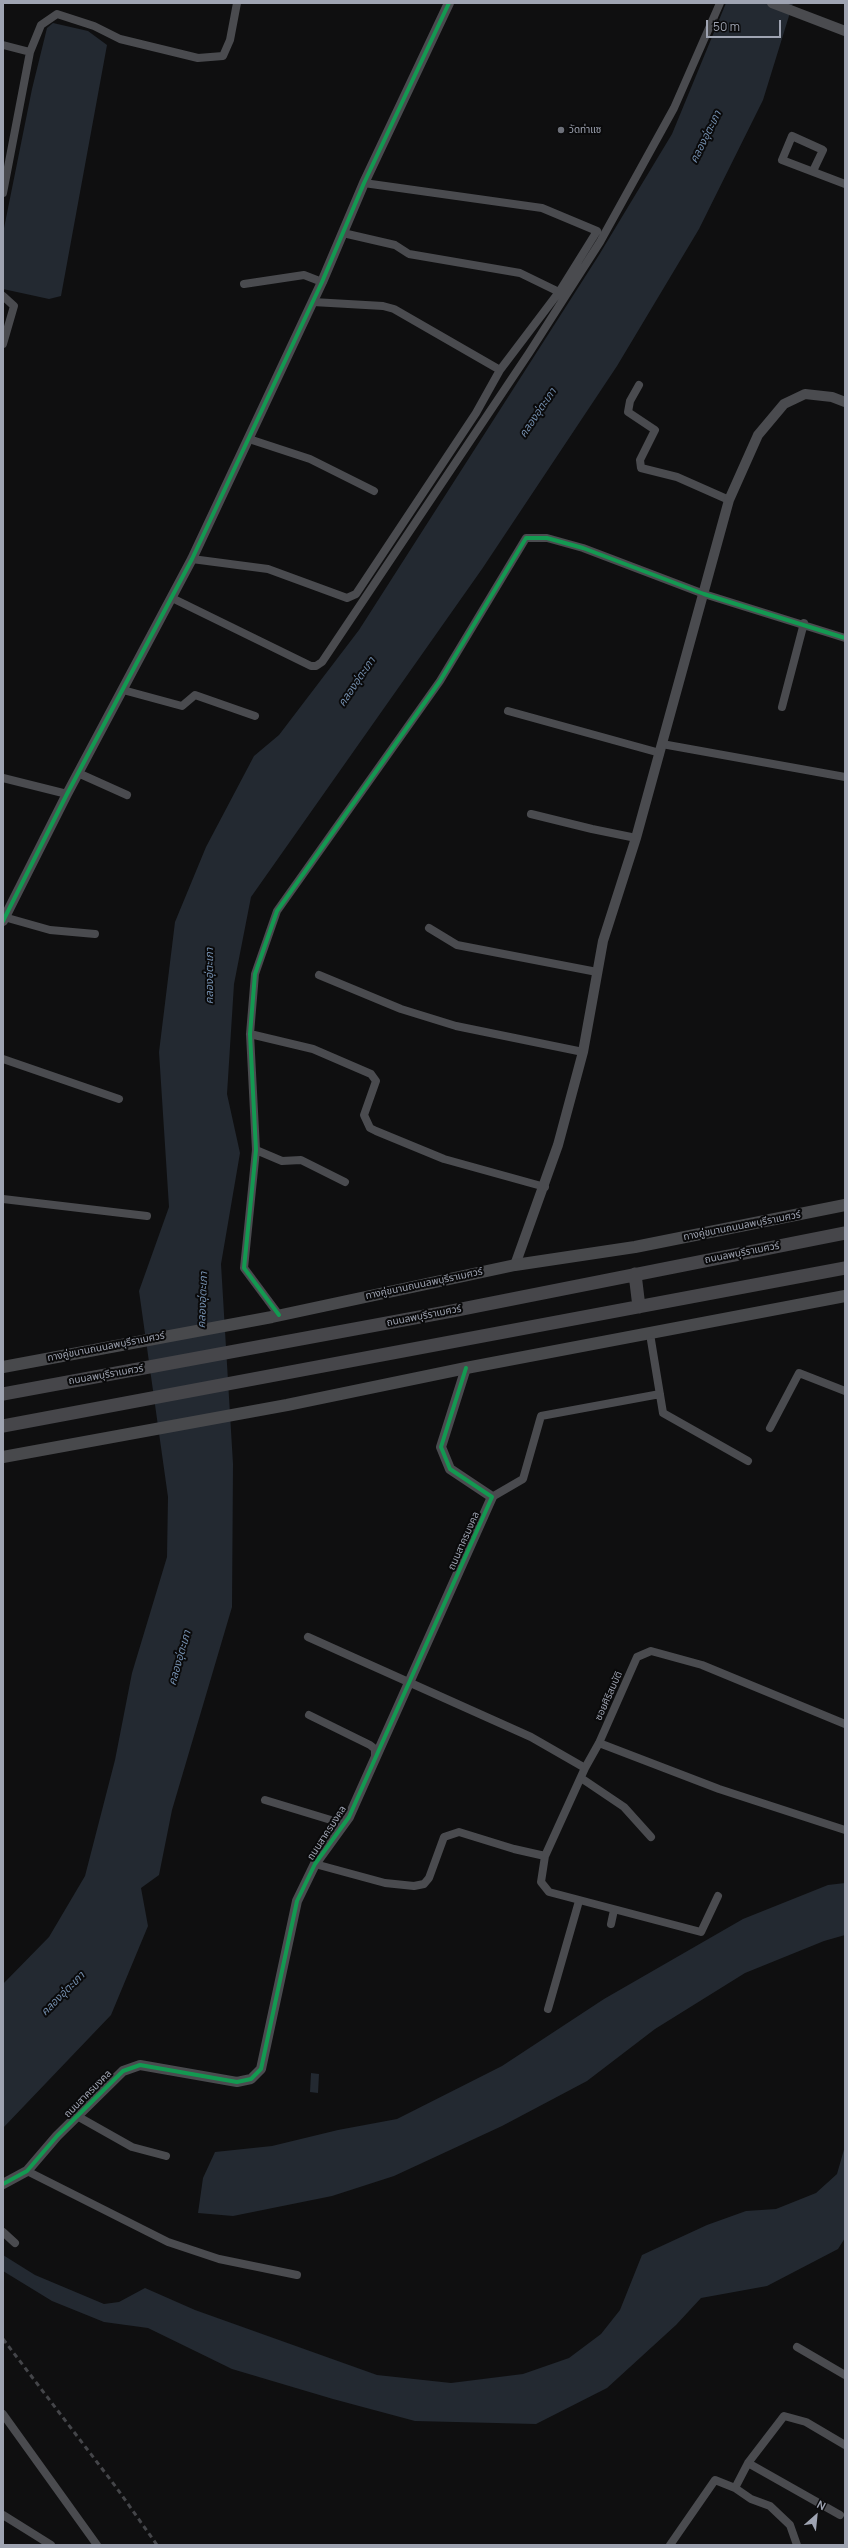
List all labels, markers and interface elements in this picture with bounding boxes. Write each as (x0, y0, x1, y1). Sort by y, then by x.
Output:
scale bar (708, 12, 783, 38)
text: 50 m (713, 18, 740, 35)
water label: คลองอุ่ตะเภา (688, 109, 724, 165)
place label: วัดท่าแซ (569, 124, 601, 136)
marker: วัดท่าแซ (556, 125, 566, 135)
water label: คลองอุ่ตะเภา (517, 386, 559, 440)
water label: คลองอุ่ตะเภา (336, 655, 378, 709)
water label: คลองอุ่ตะเภา (203, 948, 217, 1004)
street label: ทางคู่ขนานถนนลพบุรีราเมศวร์ (682, 1209, 802, 1243)
street label: ถนนลพบุรีราเมศวร์ (704, 1240, 780, 1266)
street label: ทางคู่ขนานถนนลพบุรีราเมศวร์ (364, 1266, 484, 1302)
water label: คลองอุ่ตะเภา (195, 1271, 211, 1329)
street label: ถนนลพบุรีราเมศวร์ (386, 1303, 462, 1329)
street label: ทางคู่ขนานถนนลพบุรีราเมศวร์ (46, 1330, 166, 1364)
street label: ถนนลพบุรีราเมศวร์ (68, 1362, 144, 1388)
street label: ถนนสาครมงคล (446, 1510, 482, 1572)
water label: คลองอุ่ตะเภา (166, 1629, 194, 1687)
street label: ซอยศิริสมบัติ (593, 1670, 625, 1722)
street label: ถนนสาครมงคล (305, 1804, 349, 1862)
water label: คลองอุ่ตะเภา (38, 1969, 88, 2019)
street label: ถนนสาครมงคล (62, 2068, 114, 2120)
north arrow (796, 2496, 836, 2536)
text: N (815, 2496, 829, 2513)

